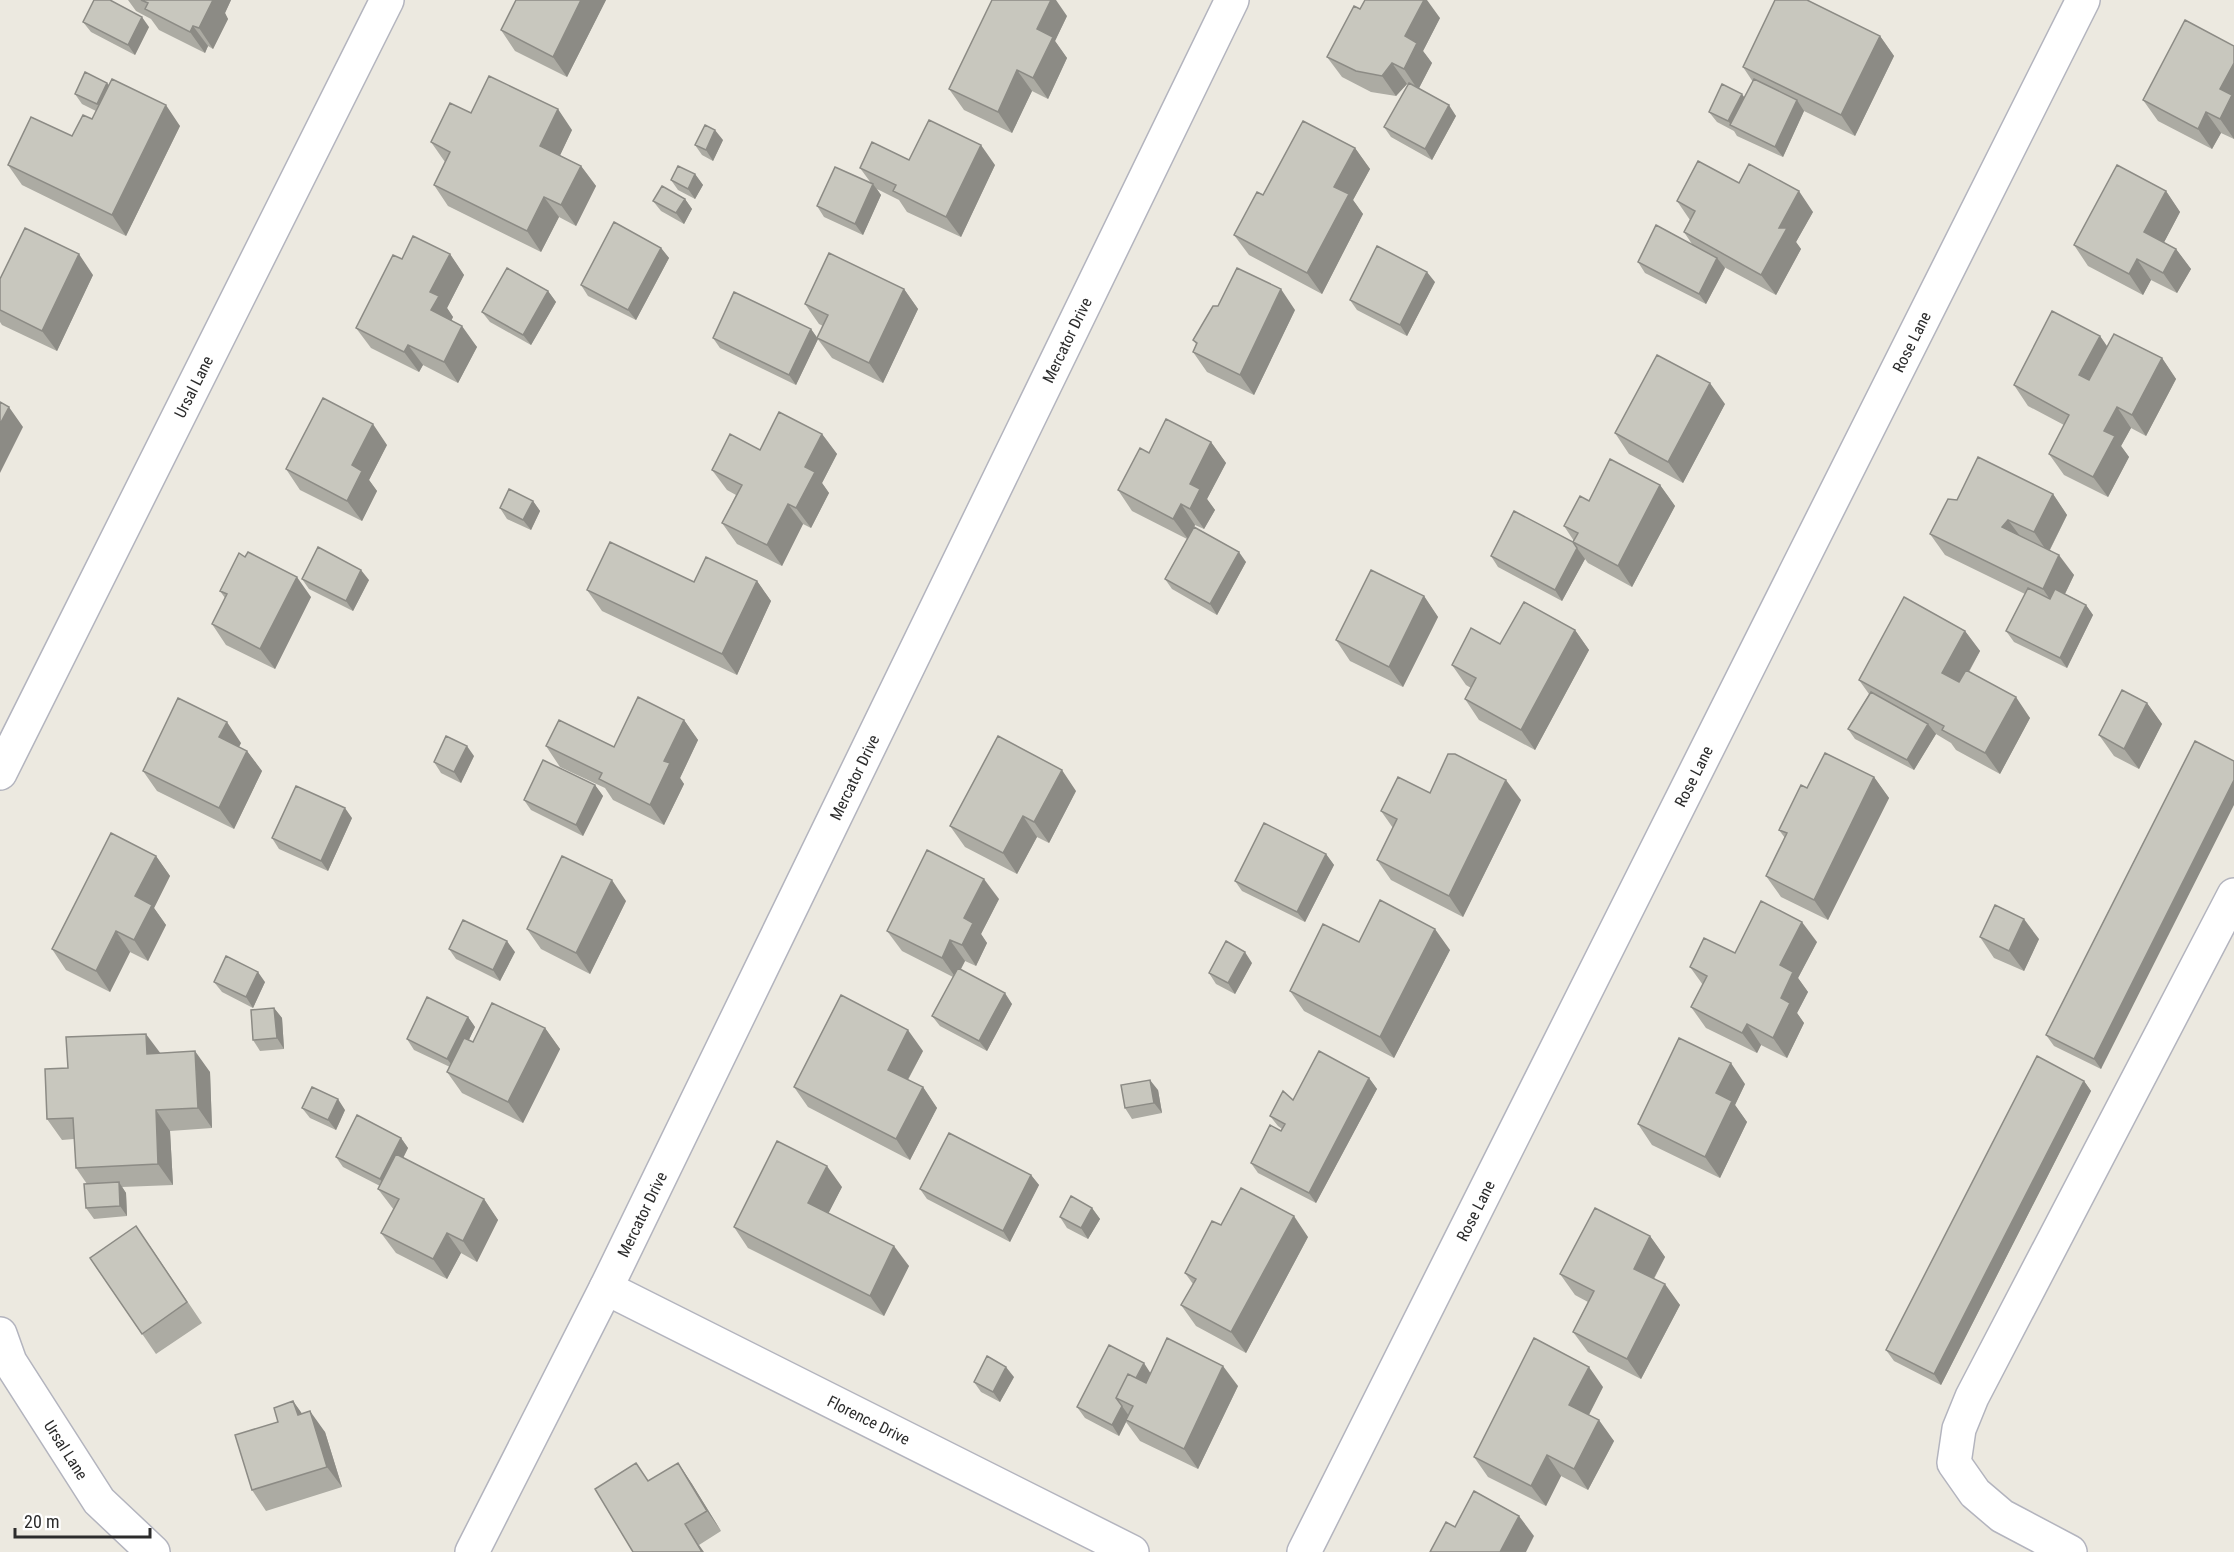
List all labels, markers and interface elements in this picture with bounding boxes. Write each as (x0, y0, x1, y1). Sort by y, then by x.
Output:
street label: Mercator Drive (1038, 295, 1096, 386)
street label: Rose Lane (1889, 309, 1935, 376)
street label: Ursal Lane (170, 353, 217, 421)
street label: Mercator Drive (826, 732, 883, 823)
street label: Rose Lane (1671, 743, 1717, 810)
street label: Mercator Drive (614, 1169, 671, 1260)
street label: Rose Lane (1453, 1177, 1499, 1244)
street label: Florence Drive (824, 1392, 913, 1449)
street label: Ursal Lane (40, 1417, 92, 1483)
scale bar (15, 1501, 150, 1539)
text: 20 m (24, 1511, 59, 1532)

